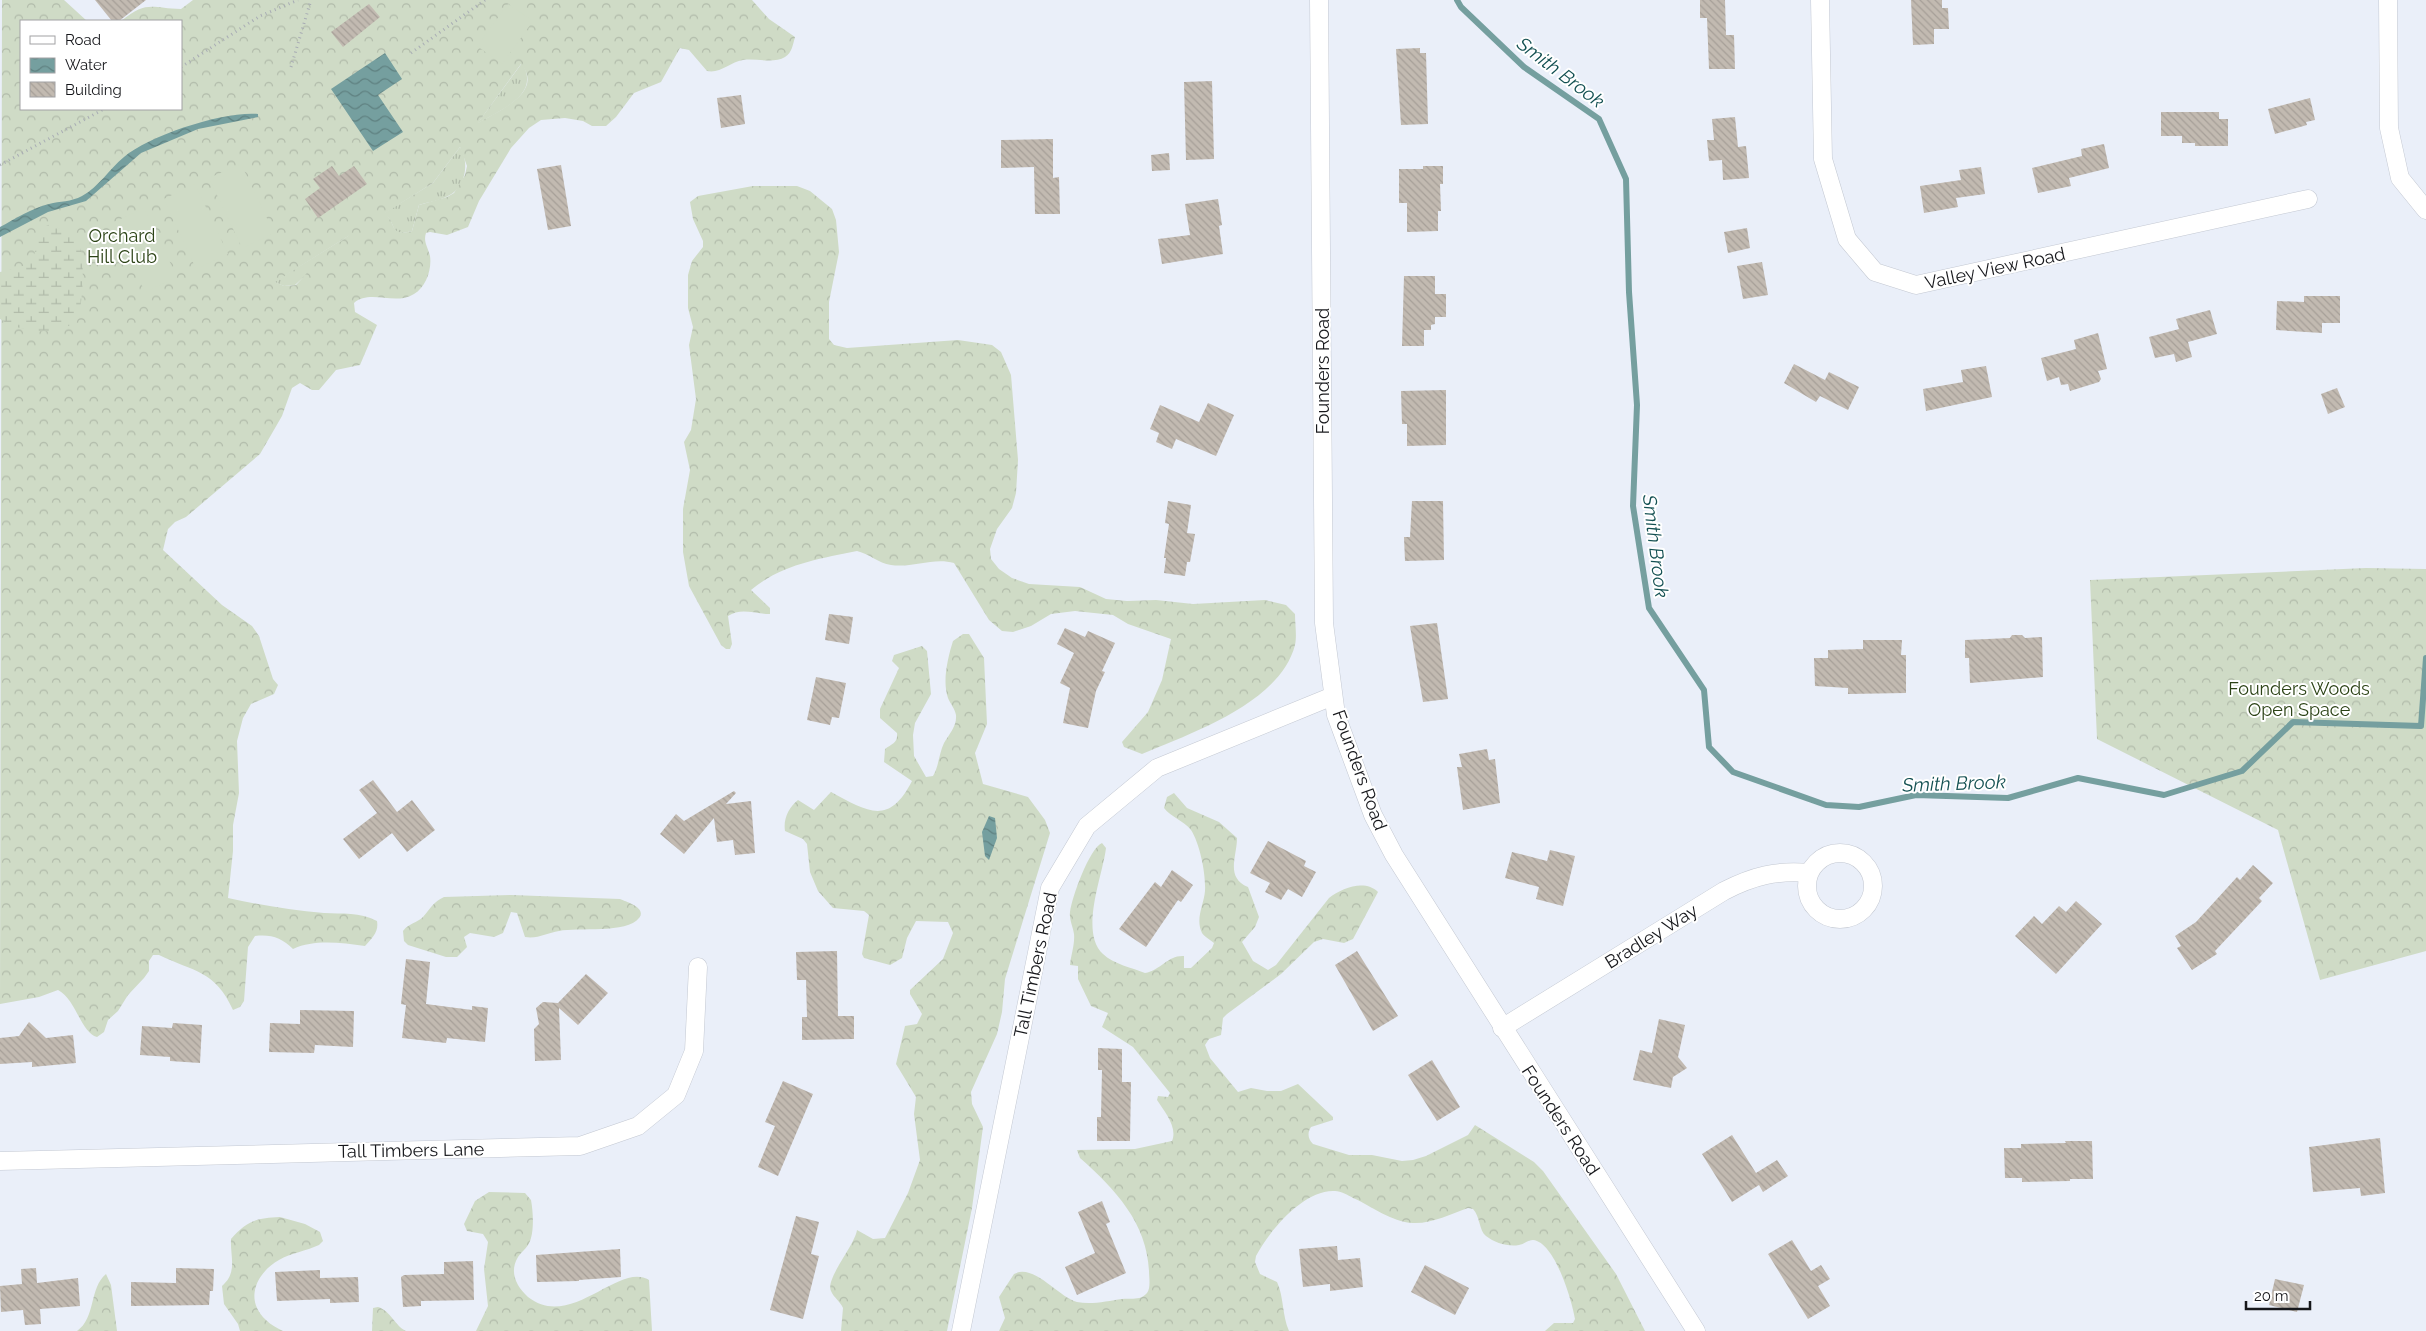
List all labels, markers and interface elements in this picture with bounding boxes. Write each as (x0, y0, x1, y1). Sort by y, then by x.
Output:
legend (20, 20, 182, 110)
text: Road (65, 31, 101, 49)
water label: Smith Brook (1512, 31, 1609, 112)
text: Water (65, 56, 108, 74)
text: Building (65, 81, 122, 99)
park label: Orchard Hill Club (87, 225, 157, 267)
street label: Valley View Road (1923, 243, 2067, 293)
street label: Founders Road (1312, 308, 1333, 434)
water label: Smith Brook (1639, 492, 1673, 599)
park label: Founders Woods Open Space (2228, 678, 2370, 720)
street label: Founders Road (1329, 707, 1391, 833)
water label: Smith Brook (1901, 770, 2006, 796)
street label: Tall Timbers Road (1009, 890, 1061, 1040)
street label: Bradley Way (1601, 899, 1701, 973)
street label: Founders Road (1518, 1061, 1604, 1179)
street label: Tall Timbers Lane (338, 1138, 485, 1162)
scale bar (2246, 1278, 2310, 1310)
text: 20 m (2254, 1287, 2289, 1305)

